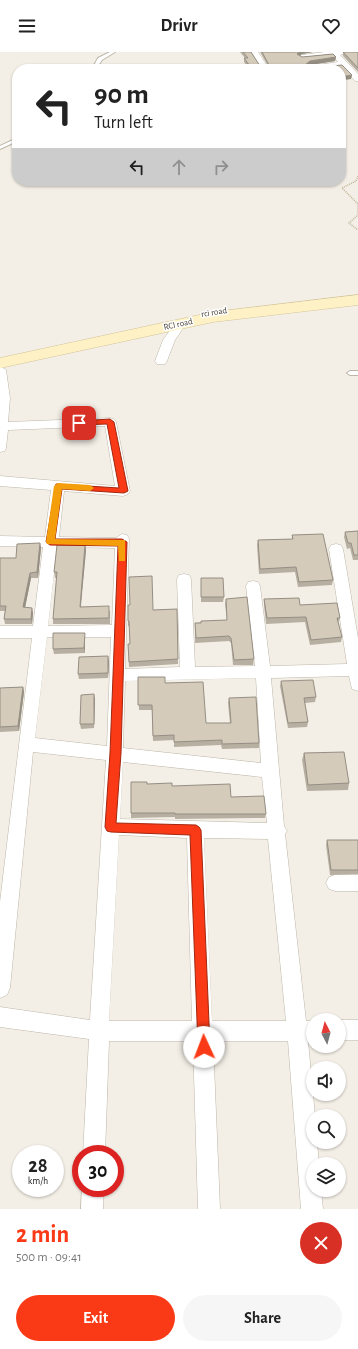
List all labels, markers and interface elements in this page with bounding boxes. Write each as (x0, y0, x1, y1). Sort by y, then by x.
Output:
icon: menu (16, 15, 38, 37)
icon: heart (320, 15, 342, 37)
text: Drivr (161, 17, 197, 35)
icon: left (28, 80, 80, 132)
text: 90 m (94, 81, 149, 109)
text: Turn left (94, 114, 153, 132)
icon: left (126, 156, 148, 178)
icon: ahead (168, 156, 190, 178)
icon: right (210, 156, 232, 178)
street label: rci road (200, 306, 228, 319)
street label: RCI road (163, 317, 194, 332)
pin (62, 406, 96, 440)
icon: arrive (68, 412, 90, 434)
north arrow (306, 1013, 346, 1053)
map controls (306, 1013, 346, 1197)
position arrow (183, 1026, 225, 1068)
button: sound (306, 1061, 346, 1101)
button: search (306, 1109, 346, 1149)
speed limit sign: 30 (72, 1145, 124, 1197)
text: 28 (28, 1156, 48, 1176)
button: layers (306, 1157, 346, 1197)
text: km/h (28, 1176, 48, 1186)
button: close (300, 1222, 342, 1264)
text: 2 min (16, 1223, 69, 1247)
text: 500 m · 09:41 (16, 1251, 82, 1264)
button: Exit (16, 1295, 175, 1341)
button: Share (183, 1295, 342, 1341)

